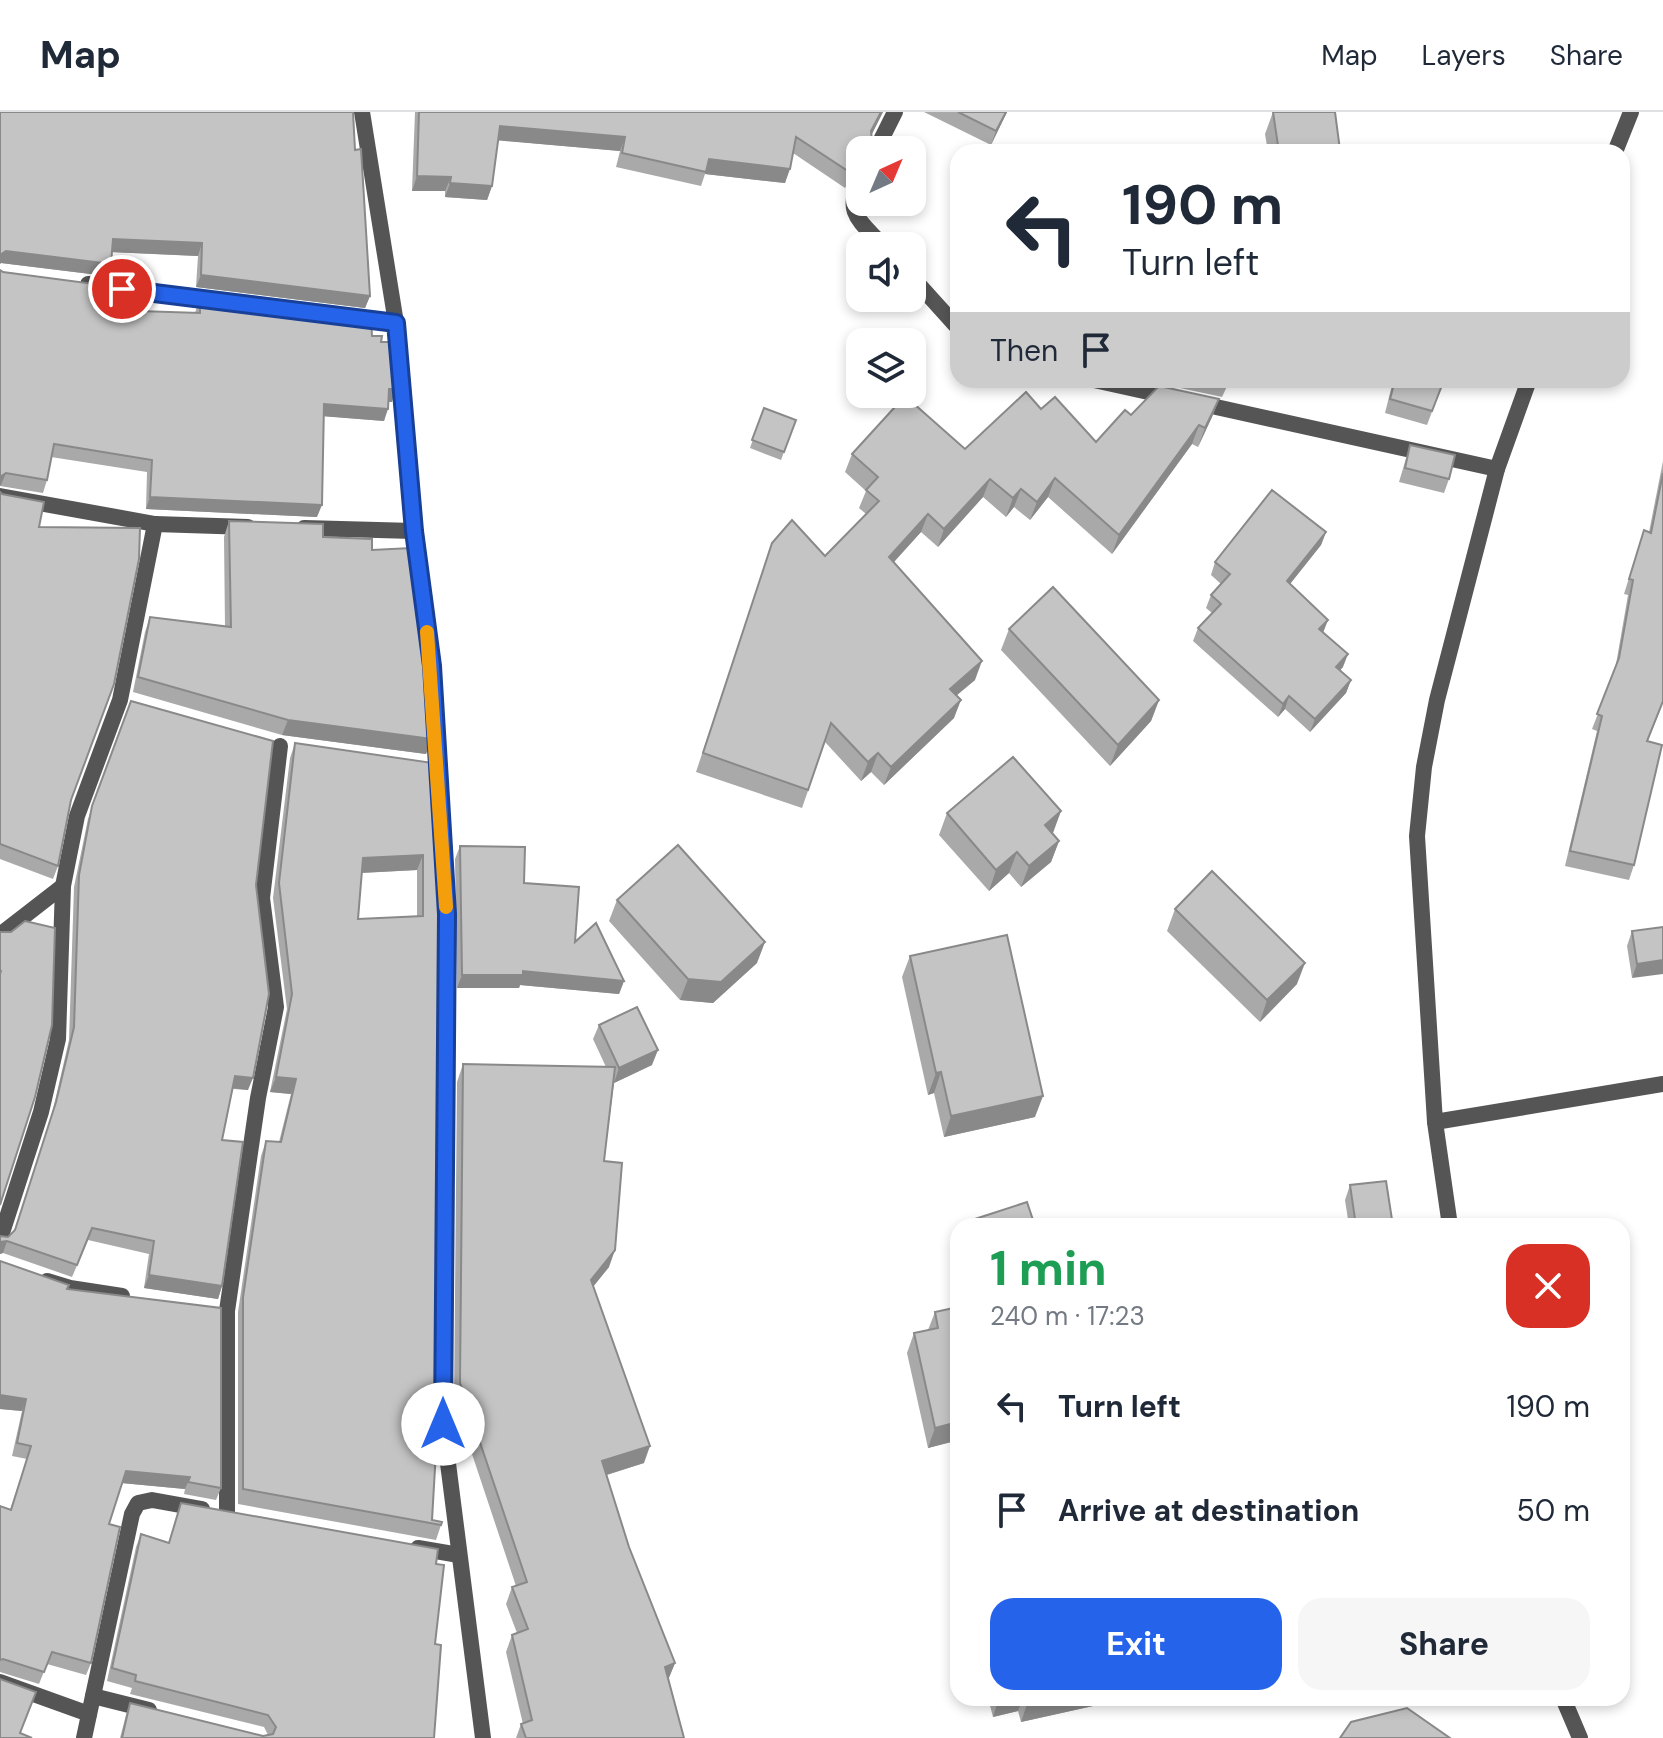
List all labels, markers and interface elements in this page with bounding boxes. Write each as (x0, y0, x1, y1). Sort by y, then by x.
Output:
text: Map (40, 30, 121, 80)
text: Map (1321, 37, 1378, 74)
text: Layers (1422, 37, 1506, 74)
text: Share (1550, 37, 1623, 74)
north arrow (846, 136, 926, 216)
map controls (846, 136, 926, 408)
text: 190 m (1122, 168, 1283, 241)
icon: left (990, 176, 1094, 280)
button: sound (846, 232, 926, 312)
text: Turn left (1122, 239, 1259, 286)
pin (88, 255, 156, 323)
icon: arrive (100, 267, 144, 311)
button: layers (846, 328, 926, 408)
icon: arrive (1074, 328, 1118, 372)
text: Then (990, 331, 1058, 370)
text: 1 min (990, 1237, 1107, 1300)
button: close (1506, 1244, 1590, 1328)
text: 240 m · 17:23 (990, 1299, 1145, 1333)
position arrow (401, 1382, 485, 1466)
icon: left (990, 1384, 1034, 1428)
text: Turn left (1058, 1387, 1181, 1426)
text: 190 m (1507, 1387, 1590, 1426)
icon: arrive (990, 1488, 1034, 1532)
text: Arrive at destination (1058, 1491, 1359, 1530)
text: 50 m (1516, 1491, 1590, 1530)
button: Exit (990, 1598, 1282, 1690)
button: Share (1298, 1598, 1590, 1690)

